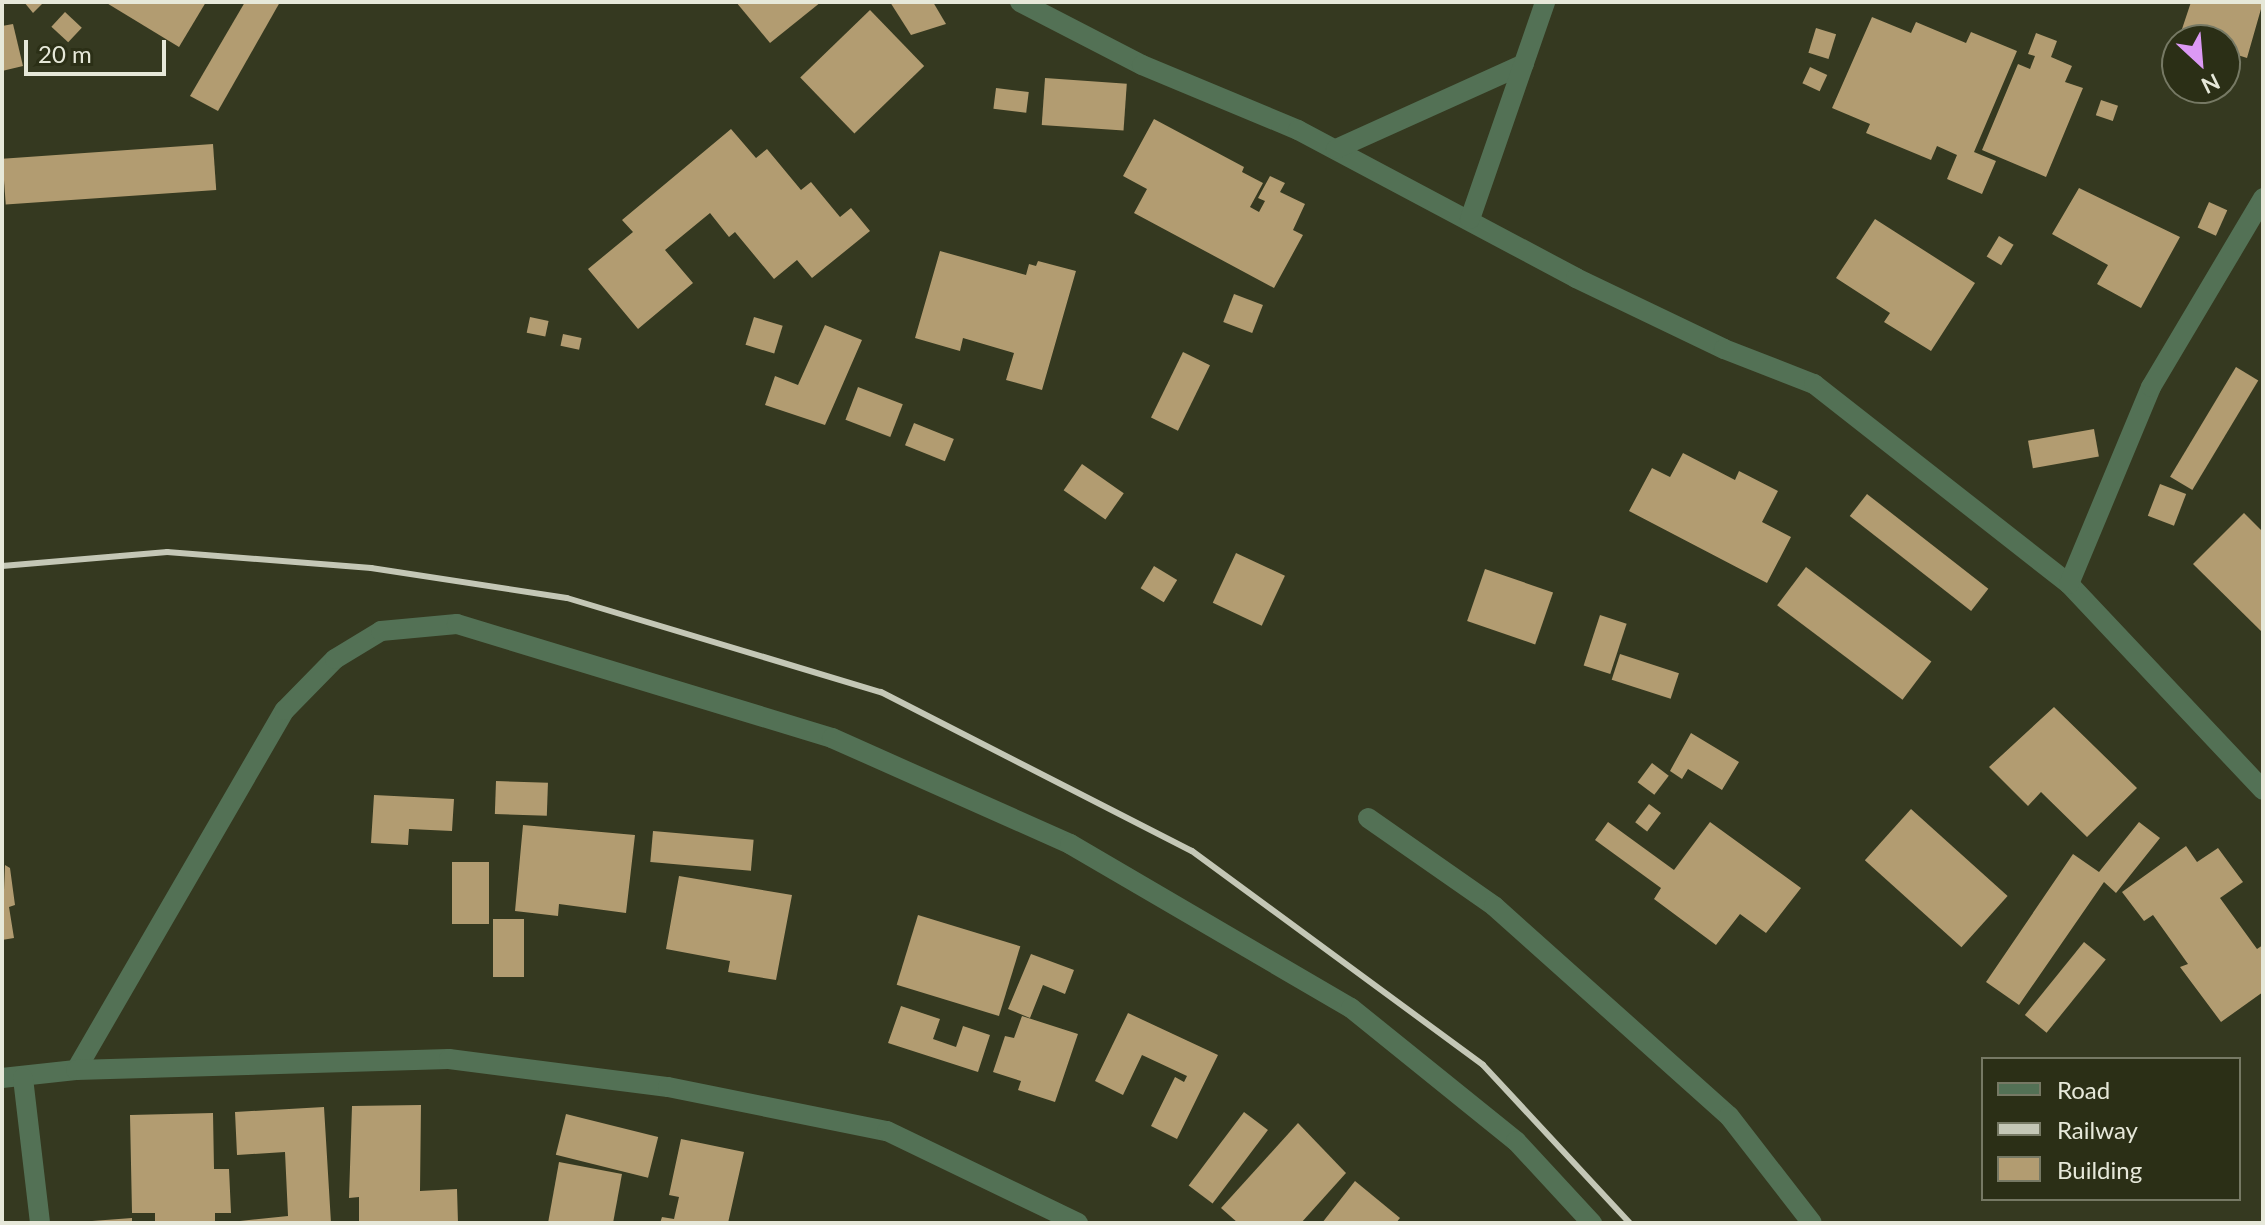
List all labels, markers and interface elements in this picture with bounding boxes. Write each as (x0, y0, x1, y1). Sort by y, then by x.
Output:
scale bar (28, 24, 170, 74)
north arrow (2161, 24, 2241, 104)
text: 20 m (38, 39, 92, 68)
text: N (2197, 68, 2224, 100)
legend (1981, 1057, 2241, 1201)
text: Road (2057, 1075, 2110, 1104)
text: Railway (2057, 1115, 2138, 1144)
text: Building (2057, 1155, 2142, 1184)

